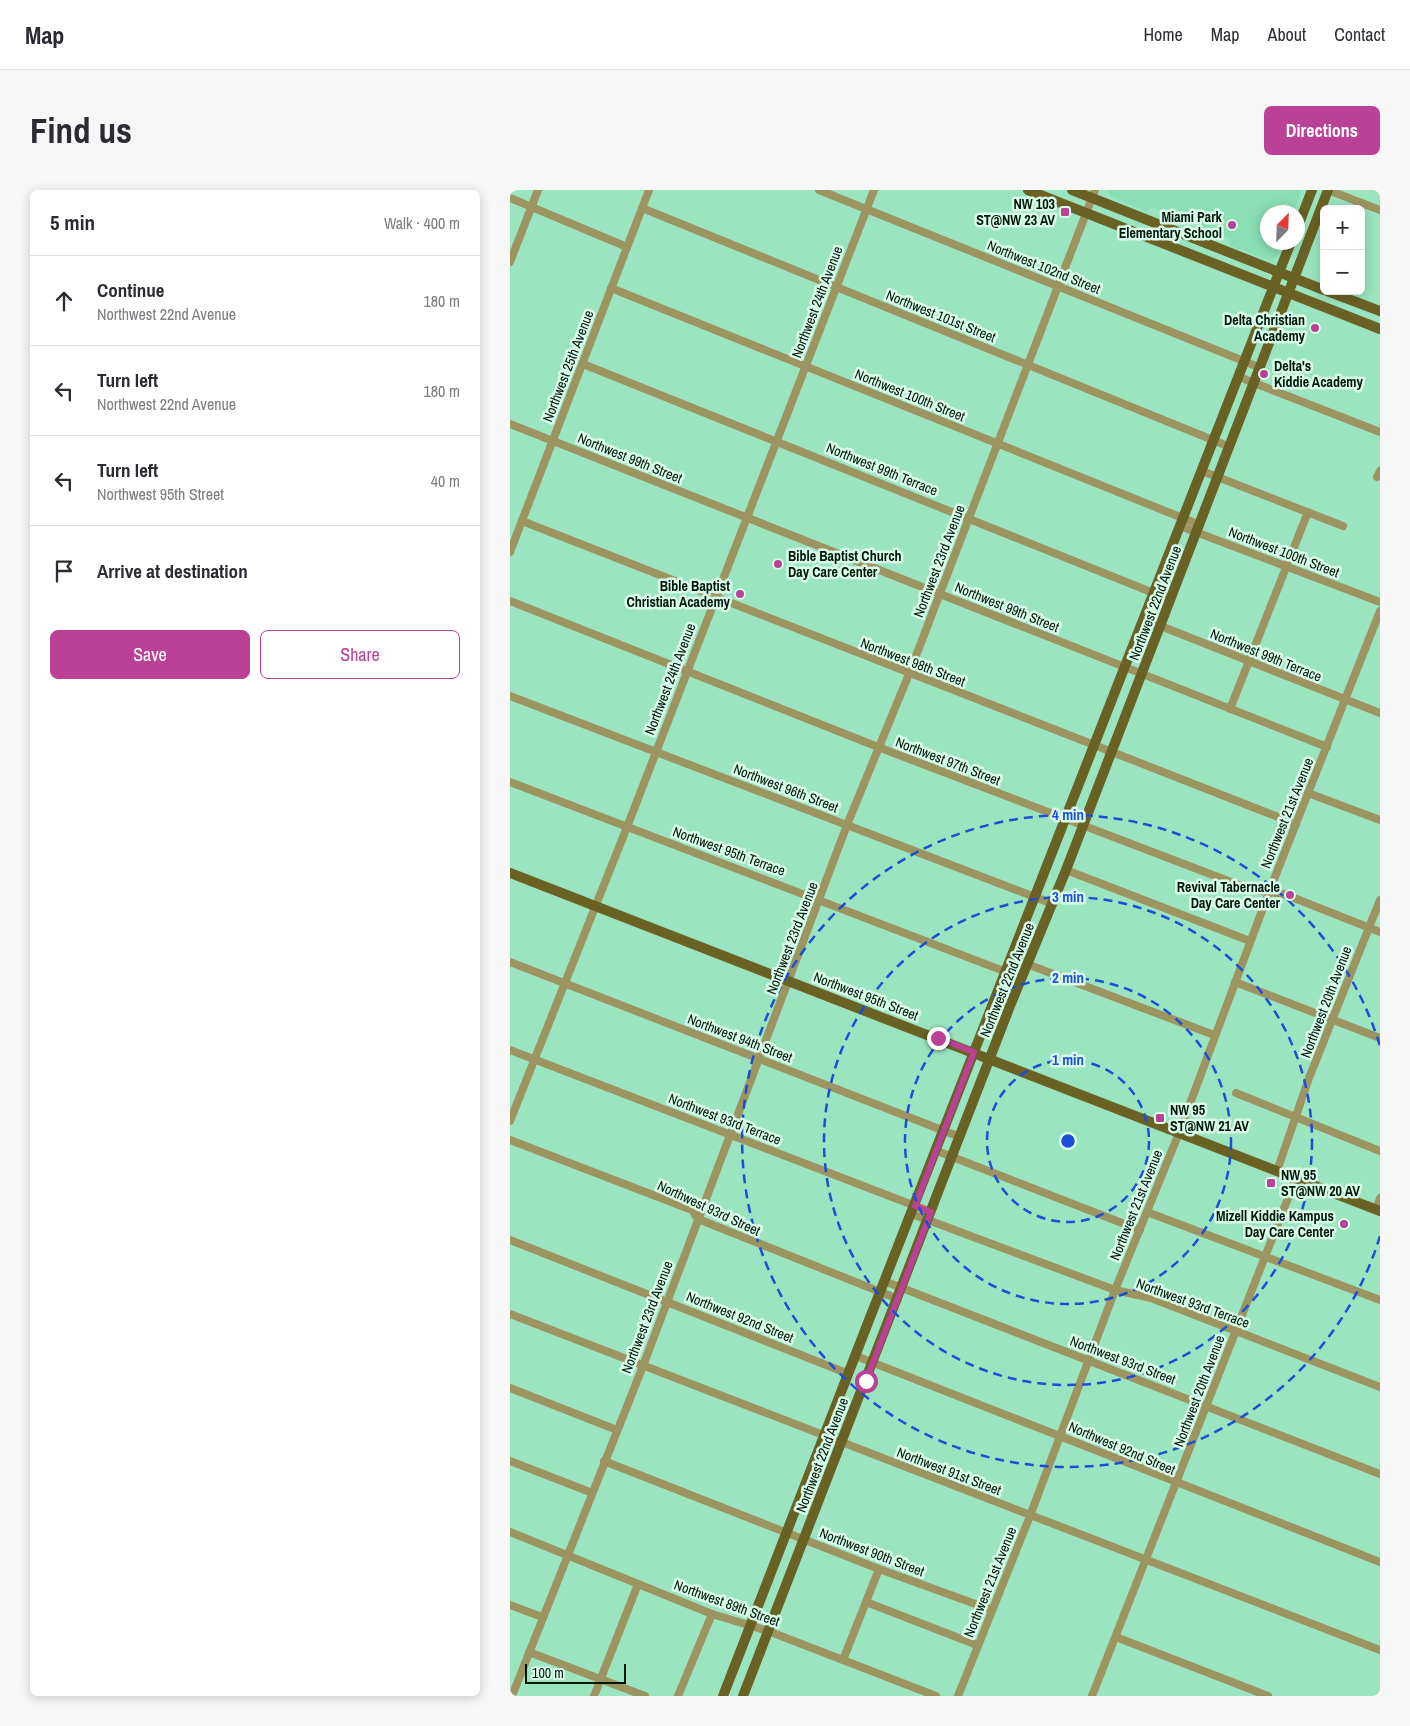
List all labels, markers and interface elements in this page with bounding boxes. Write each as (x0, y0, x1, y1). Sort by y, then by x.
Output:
text: Map (25, 19, 64, 51)
text: Home (1143, 22, 1183, 47)
text: Map (1211, 22, 1240, 47)
text: About (1268, 22, 1306, 47)
text: Contact (1334, 22, 1385, 47)
button: Directions (1264, 106, 1380, 155)
text: Find us (30, 107, 132, 154)
place label: NW 103 ST@NW 23 AV (976, 195, 1055, 229)
north arrow (1260, 205, 1305, 250)
map controls (1320, 205, 1365, 295)
button: + (1320, 205, 1365, 250)
marker: NW 103 ST@NW 23 AV (1059, 206, 1071, 218)
text: 5 min (50, 208, 95, 237)
place label: Miami Park Elementary School (1119, 208, 1223, 242)
text: Walk · 400 m (384, 212, 460, 234)
marker: Miami Park Elementary School (1226, 219, 1238, 231)
street label: Northwest 102nd Street (985, 236, 1103, 298)
street label: Northwest 24th Avenue (787, 243, 847, 361)
button: − (1320, 250, 1365, 295)
text: Continue (97, 277, 165, 303)
street label: Northwest 101st Street (883, 286, 999, 346)
icon: ahead (50, 287, 78, 315)
text: 180 m (424, 290, 460, 312)
text: Northwest 22nd Avenue (97, 303, 236, 325)
street label: Northwest 25th Avenue (538, 307, 598, 425)
place label: Delta Christian Academy (1224, 311, 1306, 345)
marker: Delta Christian Academy (1309, 322, 1321, 334)
place label: Delta's Kiddie Academy (1274, 357, 1364, 391)
street label: Northwest 100th Street (852, 365, 968, 425)
text: Turn left (97, 367, 158, 393)
marker: Delta's Kiddie Academy (1258, 368, 1270, 380)
icon: left (50, 377, 78, 405)
text: 180 m (424, 380, 460, 402)
text: Northwest 22nd Avenue (97, 393, 236, 415)
street label: Northwest 99th Street (575, 429, 685, 487)
street label: Northwest 99th Terrace (824, 438, 940, 500)
text: Turn left (97, 457, 158, 483)
icon: left (50, 467, 78, 495)
text: 40 m (431, 470, 460, 492)
text: Northwest 95th Street (97, 483, 224, 505)
street label: Northwest 23rd Avenue (909, 502, 969, 620)
street label: Northwest 100th Street (1226, 523, 1342, 581)
street label: Northwest 22nd Avenue (1125, 543, 1185, 663)
place label: Bible Baptist Church Day Care Center (788, 547, 902, 581)
icon: arrive (50, 557, 78, 585)
text: Arrive at destination (97, 558, 248, 584)
marker: Bible Baptist Church Day Care Center (772, 558, 784, 570)
place label: Bible Baptist Christian Academy (626, 577, 731, 611)
street label: Northwest 99th Street (952, 578, 1062, 636)
marker: Bible Baptist Christian Academy (734, 588, 746, 600)
street label: Northwest 24th Avenue (640, 620, 700, 738)
street label: Northwest 99th Terrace (1208, 624, 1324, 686)
button: Save (50, 630, 250, 679)
button: Share (260, 630, 460, 679)
street label: Northwest 98th Street (858, 634, 968, 690)
street label: Northwest 97th Street (893, 733, 1003, 789)
street label: Northwest 21st Avenue (1257, 755, 1317, 871)
street label: Northwest 96th Street (731, 760, 841, 816)
text: 4 min (1052, 804, 1084, 825)
street label: Northwest 95th Terrace (670, 822, 788, 880)
place label: Revival Tabernacle Day Care Center (1177, 878, 1281, 912)
street label: Northwest 23rd Avenue (762, 879, 822, 997)
text: 3 min (1052, 886, 1084, 907)
marker: Revival Tabernacle Day Care Center (1284, 889, 1296, 901)
street label: Northwest 22nd Avenue (976, 920, 1038, 1040)
street label: Northwest 20th Avenue (1296, 943, 1356, 1061)
text: 2 min (1052, 967, 1084, 988)
street label: Northwest 95th Street (811, 968, 921, 1024)
street label: Northwest 94th Street (685, 1010, 795, 1066)
route end (927, 1027, 950, 1050)
text: 1 min (1052, 1049, 1084, 1070)
street label: Northwest 93rd Terrace (666, 1089, 784, 1149)
place label: NW 95 ST@NW 21 AV (1170, 1101, 1249, 1135)
marker: NW 95 ST@NW 21 AV (1154, 1112, 1166, 1124)
centre of rings (1059, 1132, 1077, 1150)
street label: Northwest 21st Avenue (1106, 1147, 1166, 1263)
place label: NW 95 ST@NW 20 AV (1281, 1166, 1360, 1200)
street label: Northwest 93rd Street (655, 1176, 763, 1240)
marker: NW 95 ST@NW 20 AV (1265, 1177, 1277, 1189)
place label: Mizell Kiddie Kampus Day Care Center (1216, 1207, 1335, 1241)
marker: Mizell Kiddie Kampus Day Care Center (1338, 1218, 1350, 1230)
street label: Northwest 23rd Avenue (617, 1258, 677, 1376)
street label: Northwest 93rd Terrace (1134, 1274, 1252, 1332)
street label: Northwest 92nd Street (684, 1287, 796, 1347)
street label: Northwest 93rd Street (1068, 1332, 1178, 1388)
street label: Northwest 20th Avenue (1169, 1332, 1229, 1450)
route start (855, 1370, 878, 1393)
street label: Northwest 22nd Avenue (792, 1395, 852, 1515)
street label: Northwest 92nd Street (1066, 1417, 1178, 1479)
street label: Northwest 91st Street (894, 1443, 1004, 1499)
street label: Northwest 90th Street (817, 1524, 927, 1580)
street label: Northwest 21st Avenue (960, 1524, 1020, 1640)
street label: Northwest 89th Street (672, 1576, 782, 1630)
scale bar (525, 1661, 626, 1684)
text: 100 m (532, 1664, 564, 1682)

